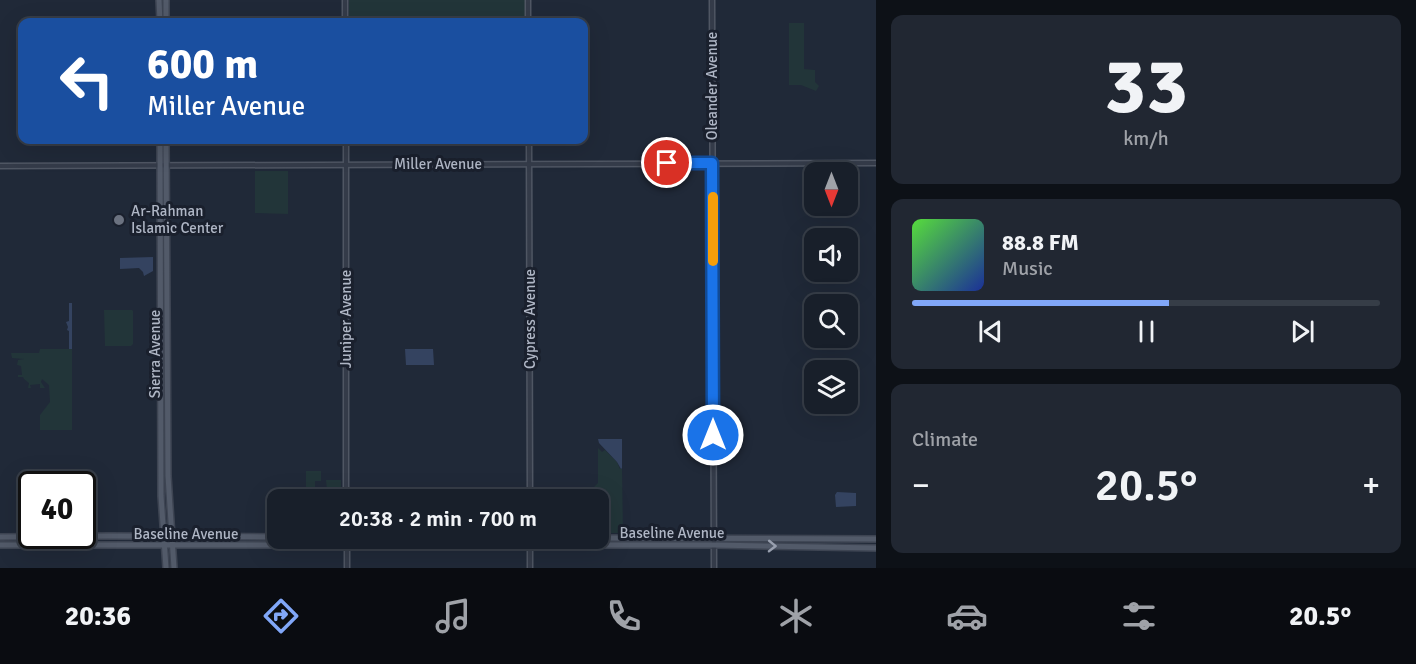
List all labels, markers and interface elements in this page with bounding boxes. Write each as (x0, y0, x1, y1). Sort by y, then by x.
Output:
street label: Oleander Avenue (703, 32, 721, 140)
text: 600 m (147, 39, 258, 90)
text: 33 (1104, 39, 1188, 135)
icon: left (48, 42, 126, 120)
text: Miller Avenue (147, 90, 305, 123)
text: km/h (1123, 126, 1169, 151)
pin (641, 137, 692, 188)
icon: arrive (650, 146, 683, 179)
street label: Miller Avenue (394, 155, 482, 173)
north arrow (804, 162, 858, 216)
map controls (804, 162, 858, 414)
place label: Ar-Rahman Islamic Center (131, 202, 224, 237)
marker: Ar-Rahman Islamic Center (112, 213, 126, 227)
button: sound (804, 228, 858, 282)
text: 88.8 FM (1002, 229, 1079, 256)
text: Music (1002, 256, 1053, 281)
street label: Cypress Avenue (521, 269, 539, 369)
street label: Juniper Avenue (337, 270, 355, 368)
button: search (804, 294, 858, 348)
street label: Sierra Avenue (146, 310, 164, 398)
icon: previous (974, 315, 1007, 348)
icon: pause (1130, 315, 1163, 348)
icon: next (1286, 315, 1319, 348)
button: layers (804, 360, 858, 414)
position arrow (681, 403, 745, 467)
text: Climate (912, 427, 978, 452)
text: 20.5° (1095, 458, 1197, 513)
text: − (912, 465, 930, 506)
text: + (1362, 465, 1380, 506)
speed limit sign: 40 (18, 471, 96, 549)
text: 20:38 · 2 min · 700 m (339, 505, 537, 532)
street label: Baseline Avenue (619, 524, 725, 542)
street label: Baseline Avenue (133, 525, 239, 543)
one-way arrow (768, 540, 777, 552)
icon: directions (260, 595, 302, 637)
icon: music (432, 595, 474, 637)
icon: phone (603, 595, 645, 637)
icon: climate (775, 595, 817, 637)
icon: car (946, 595, 988, 637)
icon: filters (1118, 595, 1160, 637)
text: 20:36 (65, 600, 131, 633)
text: 20.5° (1289, 600, 1351, 633)

